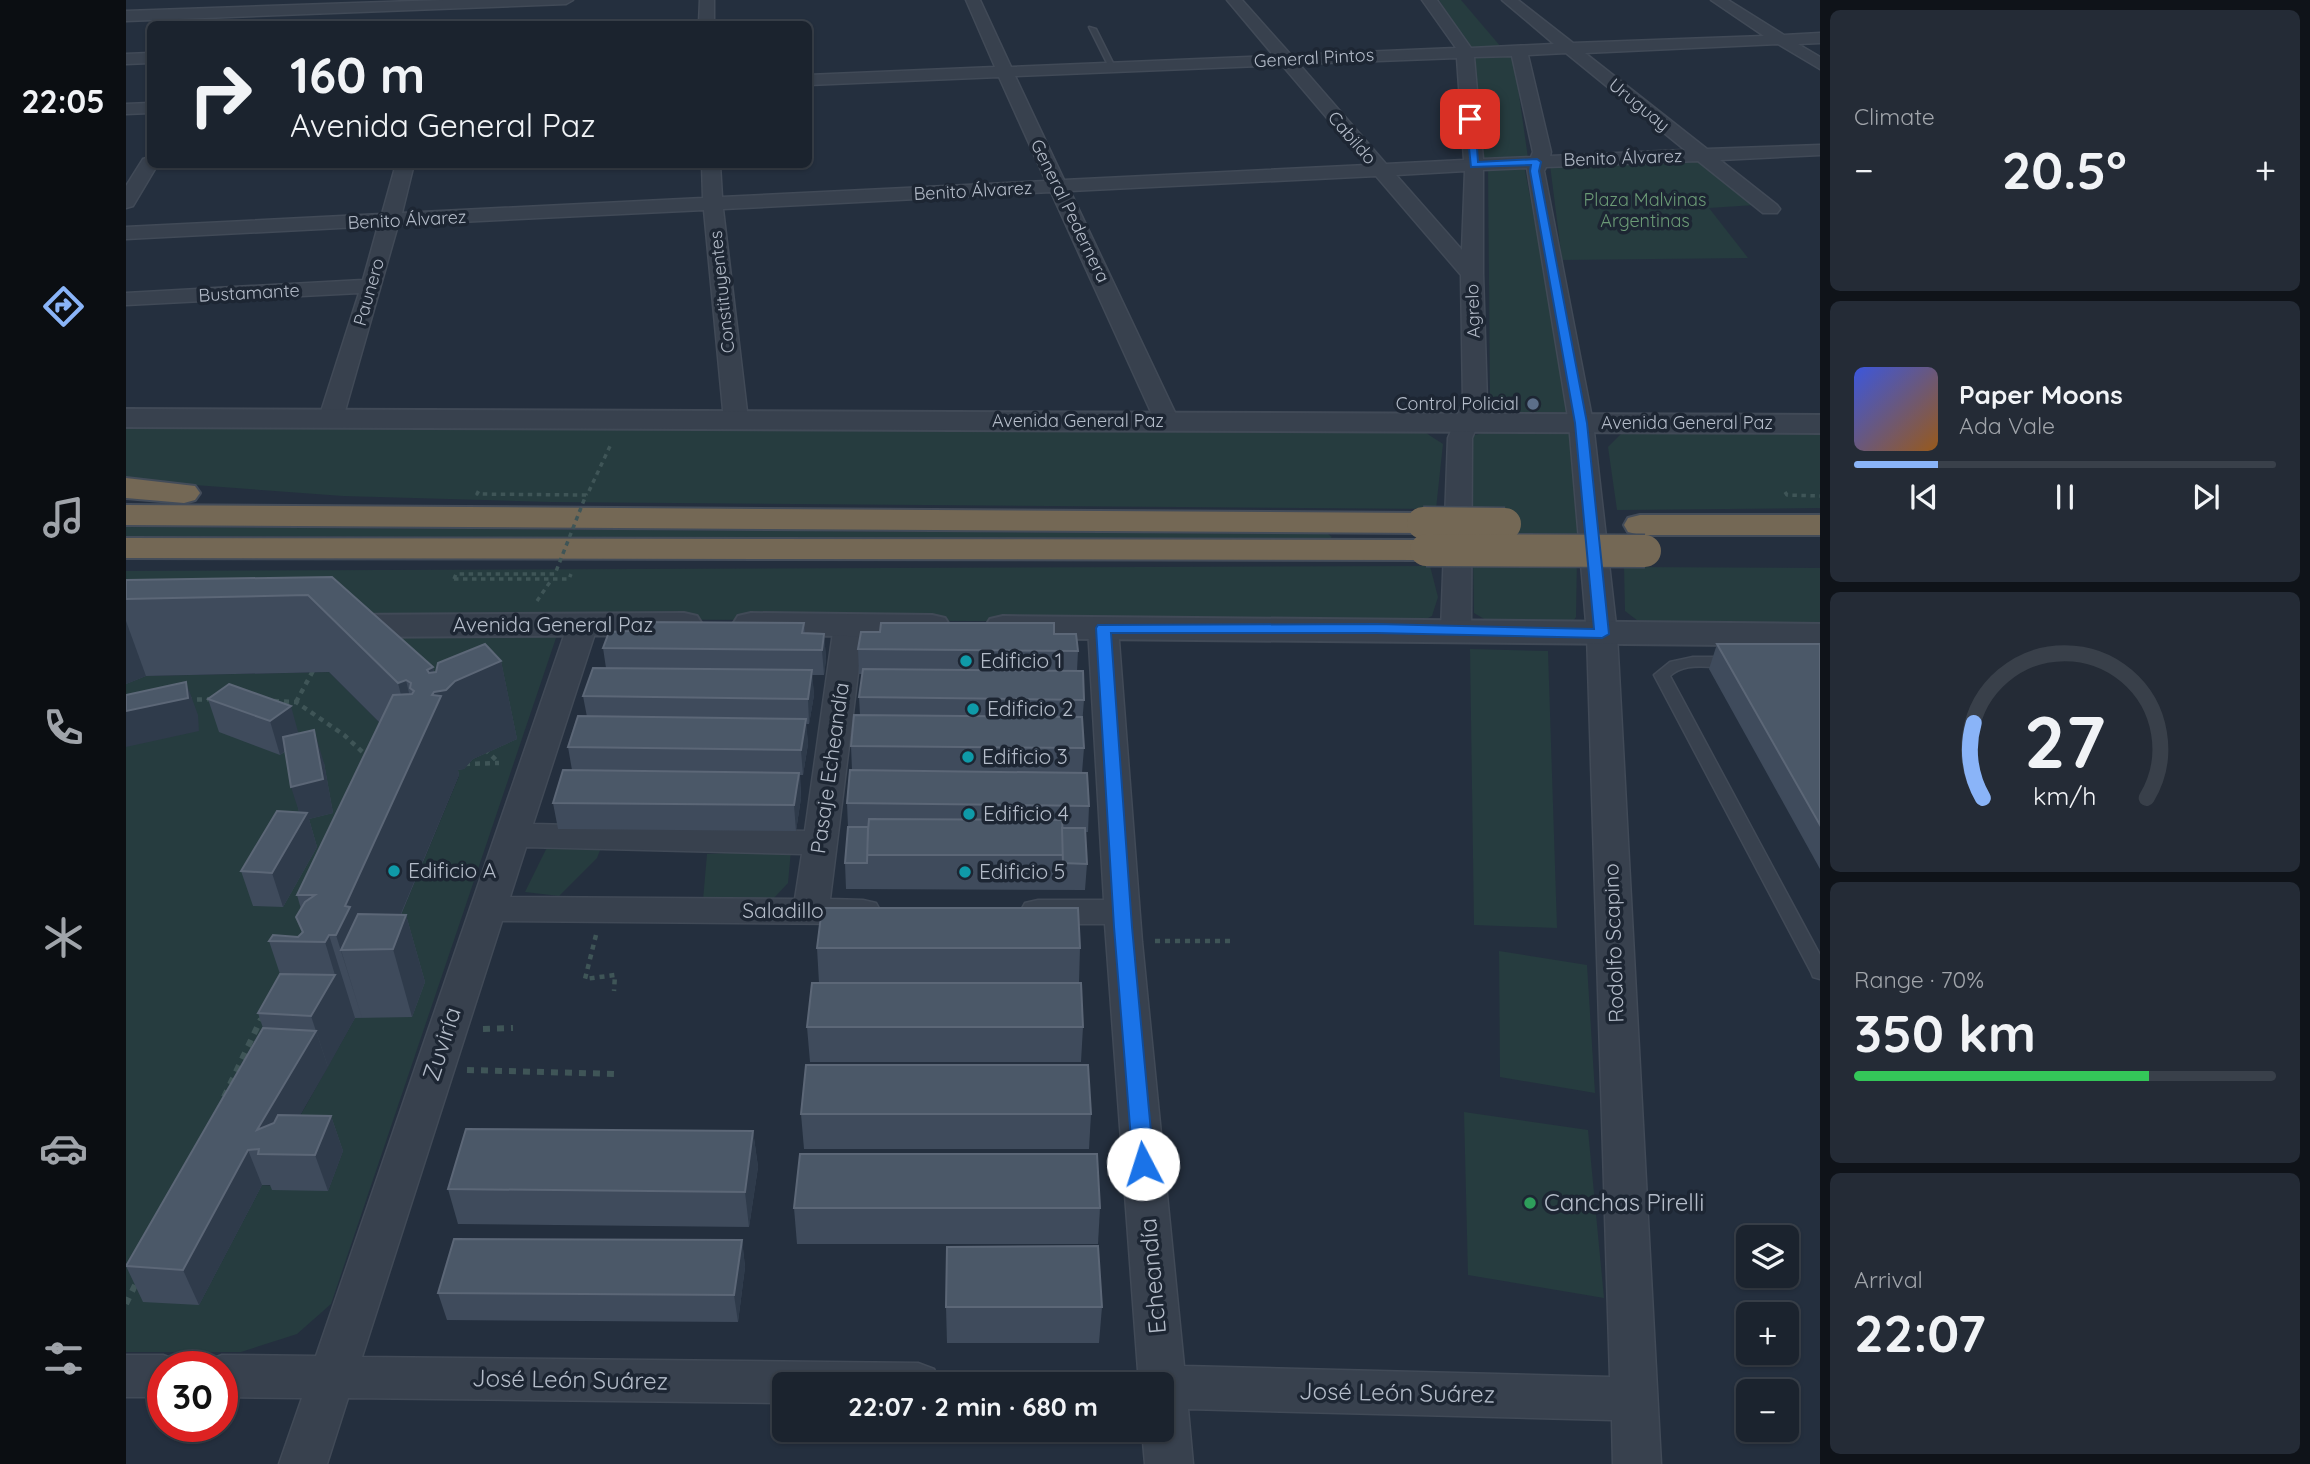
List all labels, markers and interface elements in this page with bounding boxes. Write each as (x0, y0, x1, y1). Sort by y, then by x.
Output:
street label: General Pintos (1253, 43, 1375, 72)
text: 160 m (290, 44, 425, 105)
icon: right (175, 49, 266, 140)
street label: Uruguay (1604, 73, 1675, 136)
text: 22:05 (21, 81, 105, 121)
pin (1440, 89, 1500, 149)
icon: arrive (1451, 100, 1489, 138)
text: Climate (1854, 102, 1935, 131)
text: Avenida General Paz (290, 105, 595, 145)
street label: Cabildo (1323, 106, 1382, 169)
street label: General Pedernera (1026, 135, 1115, 286)
text: 20.5° (2002, 137, 2127, 202)
street label: Benito Álvarez (1563, 144, 1683, 171)
text: − (1854, 146, 1874, 194)
text: + (2255, 146, 2276, 194)
street label: Benito Álvarez (913, 176, 1033, 205)
park label: Plaza Malvinas Argentinas (1584, 188, 1706, 232)
street label: Benito Álvarez (347, 205, 467, 234)
street label: Constituyentes (704, 230, 739, 354)
street label: Paunero (348, 255, 389, 328)
street label: Bustamante (198, 278, 300, 307)
icon: directions (39, 282, 88, 331)
street label: Agrelo (1460, 283, 1485, 339)
text: Paper Moons (1959, 378, 2123, 411)
place label: Control Policial (1396, 392, 1519, 415)
marker: Control Policial (1525, 396, 1541, 412)
street label: Avenida General Paz (992, 409, 1164, 432)
street label: Avenida General Paz (1601, 411, 1773, 434)
text: Ada Vale (1959, 411, 2055, 440)
icon: previous (1905, 478, 1943, 516)
icon: pause (2046, 478, 2084, 516)
icon: next (2187, 478, 2225, 516)
icon: music (39, 493, 88, 542)
street label: Avenida General Paz (453, 611, 653, 637)
place label: Edificio 1 (980, 647, 1063, 673)
marker: Edificio 1 (958, 653, 974, 669)
street label: Pasaje Echeandía (804, 681, 854, 855)
place label: Edificio 2 (987, 695, 1074, 721)
text: 27 (2024, 695, 2106, 786)
marker: Edificio 2 (965, 701, 981, 717)
icon: phone (39, 703, 88, 752)
place label: Edificio 3 (982, 743, 1068, 769)
marker: Edificio 3 (960, 749, 976, 765)
text: km/h (2033, 780, 2097, 811)
place label: Edificio 4 (983, 800, 1069, 826)
marker: Edificio 4 (961, 806, 977, 822)
place label: Edificio A (408, 857, 496, 883)
place label: Edificio 5 (979, 858, 1065, 884)
marker: Edificio A (386, 863, 402, 879)
street label: Rodolfo Scapino (1597, 863, 1629, 1023)
marker: Edificio 5 (957, 864, 973, 880)
street label: Saladillo (742, 897, 824, 923)
icon: climate (39, 913, 88, 962)
text: Range · 70% (1854, 965, 1984, 994)
text: 350 km (1854, 1000, 2036, 1065)
street label: Zuviría (415, 1003, 467, 1084)
icon: car (39, 1124, 88, 1173)
position arrow (1106, 1127, 1180, 1201)
place label: Canchas Pirelli (1544, 1187, 1704, 1217)
marker: Canchas Pirelli (1522, 1195, 1538, 1211)
street label: Echeandía (1132, 1217, 1172, 1335)
map controls (1736, 1225, 1799, 1442)
button: layers (1736, 1225, 1799, 1288)
text: Arrival (1854, 1265, 1923, 1294)
text: 22:07 (1854, 1300, 1986, 1365)
button: + (1736, 1302, 1799, 1365)
icon: filters (39, 1334, 88, 1383)
speed limit sign: 30 (147, 1351, 238, 1442)
street label: José León Suárez (472, 1362, 668, 1396)
street label: José León Suárez (1299, 1375, 1495, 1409)
button: − (1736, 1379, 1799, 1442)
text: 22:07 · 2 min · 680 m (848, 1390, 1098, 1423)

